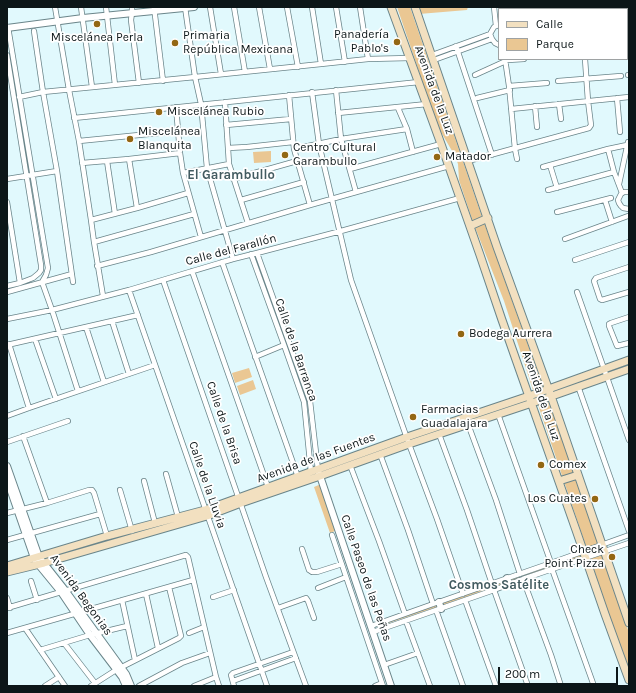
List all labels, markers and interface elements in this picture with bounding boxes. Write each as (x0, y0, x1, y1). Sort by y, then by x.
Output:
legend (498, 8, 628, 60)
text: Calle (536, 17, 563, 31)
marker: Miscelánea Perla (92, 19, 102, 29)
place label: Panadería Pablo's (334, 28, 389, 56)
place label: Primaria República Mexicana (183, 29, 293, 57)
place label: Miscelánea Perla (51, 31, 143, 45)
marker: Panadería Pablo's (392, 37, 402, 47)
text: Parque (536, 37, 574, 51)
marker: Primaria República Mexicana (170, 38, 180, 48)
street label: Avenida de la Luz (411, 44, 457, 136)
place label: Miscelánea Rubio (167, 105, 264, 119)
marker: Miscelánea Rubio (154, 107, 164, 117)
place label: Miscelánea Blanquita (138, 125, 200, 153)
marker: Miscelánea Blanquita (125, 134, 135, 144)
place label: Centro Cultural Garambullo (293, 141, 376, 169)
marker: Centro Cultural Garambullo (280, 150, 290, 160)
place label: Matador (445, 150, 491, 164)
marker: Matador (432, 152, 442, 162)
district label: El Garambullo (187, 167, 275, 183)
street label: Calle del Farallón (184, 231, 278, 269)
street label: Calle de la Barranca (272, 297, 320, 403)
place label: Bodega Aurrera (469, 327, 552, 341)
marker: Bodega Aurrera (456, 329, 466, 339)
street label: Avenida de la Luz (519, 349, 563, 443)
street label: Calle de la Brisa (203, 380, 245, 466)
place label: Farmacias Guadalajara (421, 403, 488, 431)
marker: Farmacias Guadalajara (408, 412, 418, 422)
street label: Avenida de las Fuentes (255, 430, 377, 486)
street label: Calle de la Lluvia (185, 440, 229, 530)
place label: Comex (549, 458, 586, 472)
marker: Comex (536, 460, 546, 470)
place label: Los Cuates (527, 492, 587, 506)
marker: Los Cuates (590, 494, 600, 504)
street label: Calle Paseo de las Peñas (338, 513, 394, 643)
place label: Check Point Pizza (544, 543, 604, 571)
street label: Avenida Begonias (47, 552, 115, 638)
marker: Check Point Pizza (607, 552, 617, 562)
district label: Cosmos Satélite (449, 577, 549, 593)
scale bar (500, 659, 620, 685)
text: 200 m (505, 667, 540, 681)

